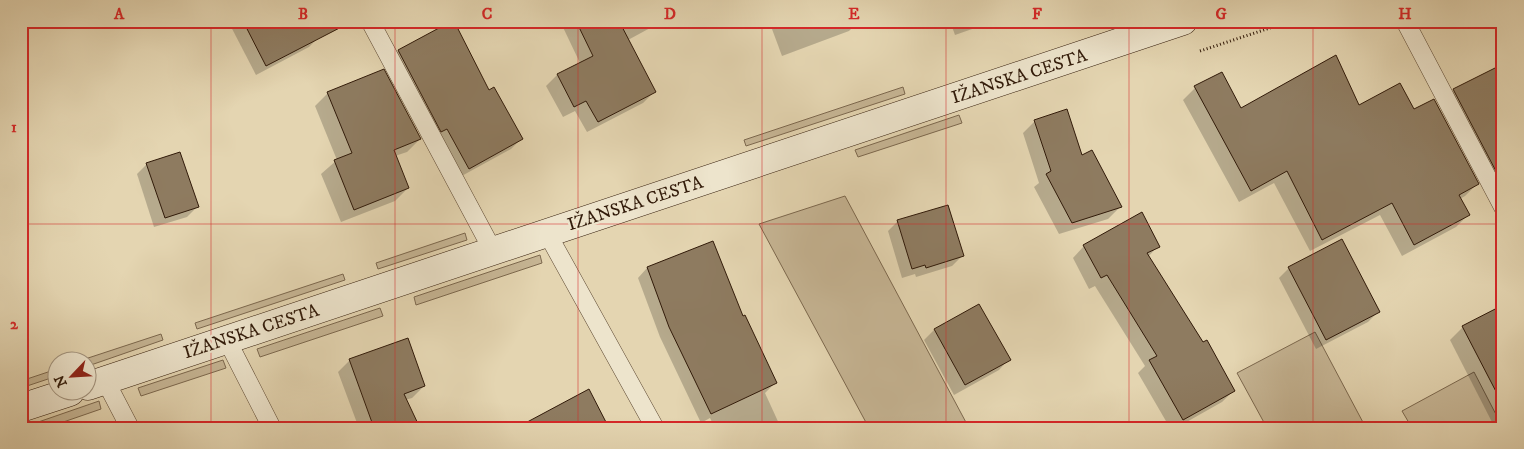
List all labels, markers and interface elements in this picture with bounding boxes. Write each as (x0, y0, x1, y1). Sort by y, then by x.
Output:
text: A (113, 4, 125, 24)
text: B (298, 4, 308, 24)
text: C (482, 4, 492, 24)
text: D (664, 4, 676, 24)
text: E (848, 4, 860, 24)
text: F (1032, 4, 1042, 24)
text: G (1215, 4, 1227, 24)
text: H (1398, 4, 1412, 24)
street label: IŽANSKA CESTA (948, 44, 1090, 109)
text: 1 (11, 117, 17, 137)
street label: IŽANSKA CESTA (564, 171, 706, 236)
street label: IŽANSKA CESTA (180, 299, 322, 364)
text: 2 (10, 314, 19, 334)
north arrow (48, 352, 98, 402)
text: N (50, 372, 72, 390)

